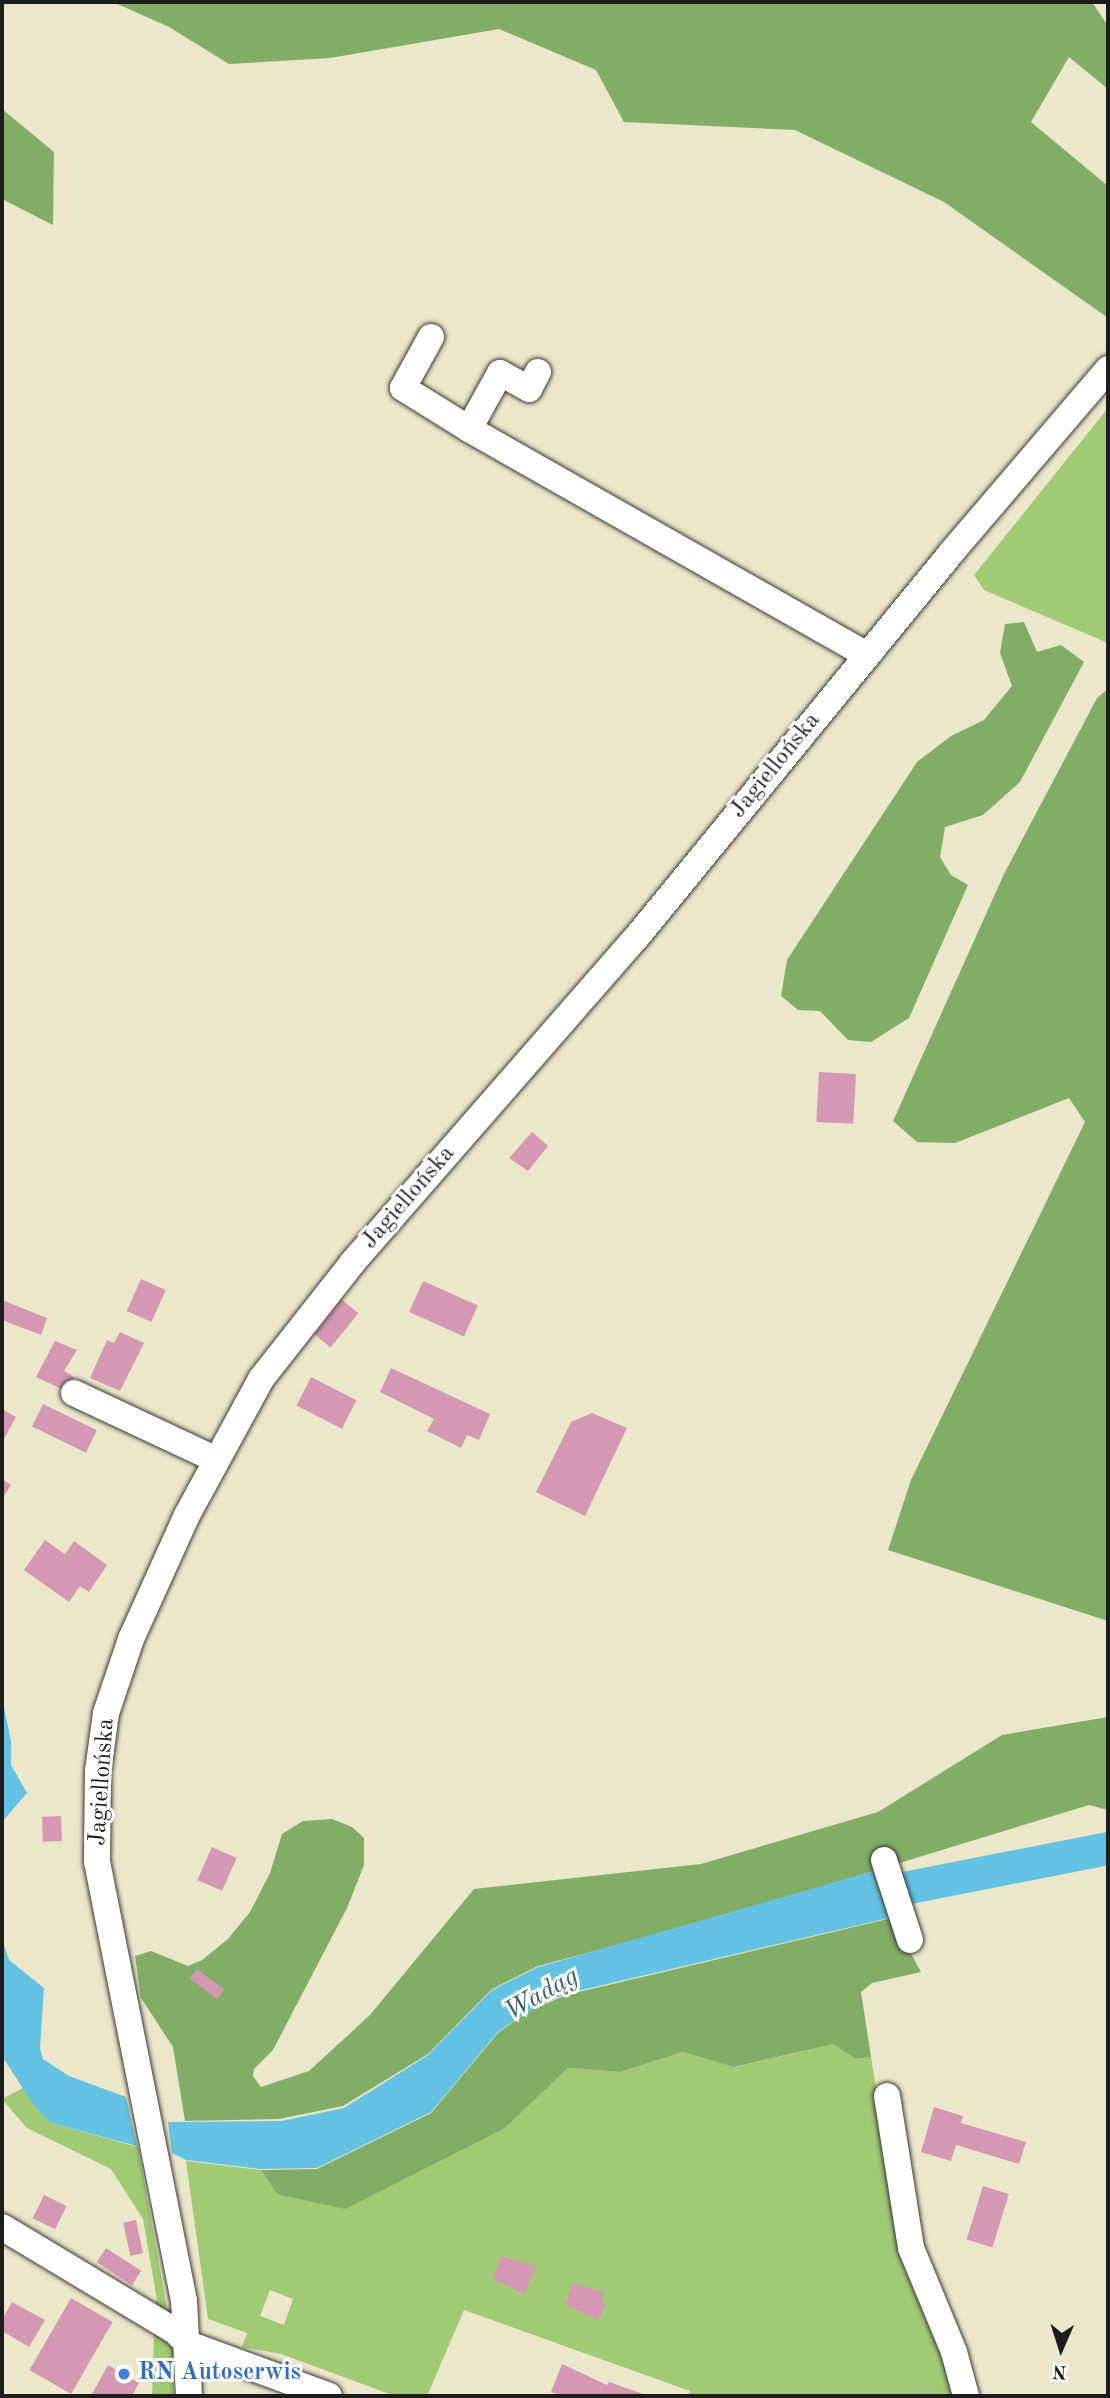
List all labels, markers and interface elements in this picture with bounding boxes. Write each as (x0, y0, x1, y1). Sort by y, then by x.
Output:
street label: Jagiellońska (725, 707, 827, 825)
street label: Jagiellońska (356, 1140, 462, 1256)
street label: Jagiellońska (84, 1717, 122, 1847)
water label: Wadąg (500, 1961, 584, 2029)
north arrow (1026, 2314, 1096, 2384)
place label: RN Autoserwis (138, 2360, 301, 2388)
text: N (1052, 2361, 1068, 2380)
marker: RN Autoserwis (116, 2366, 132, 2382)

